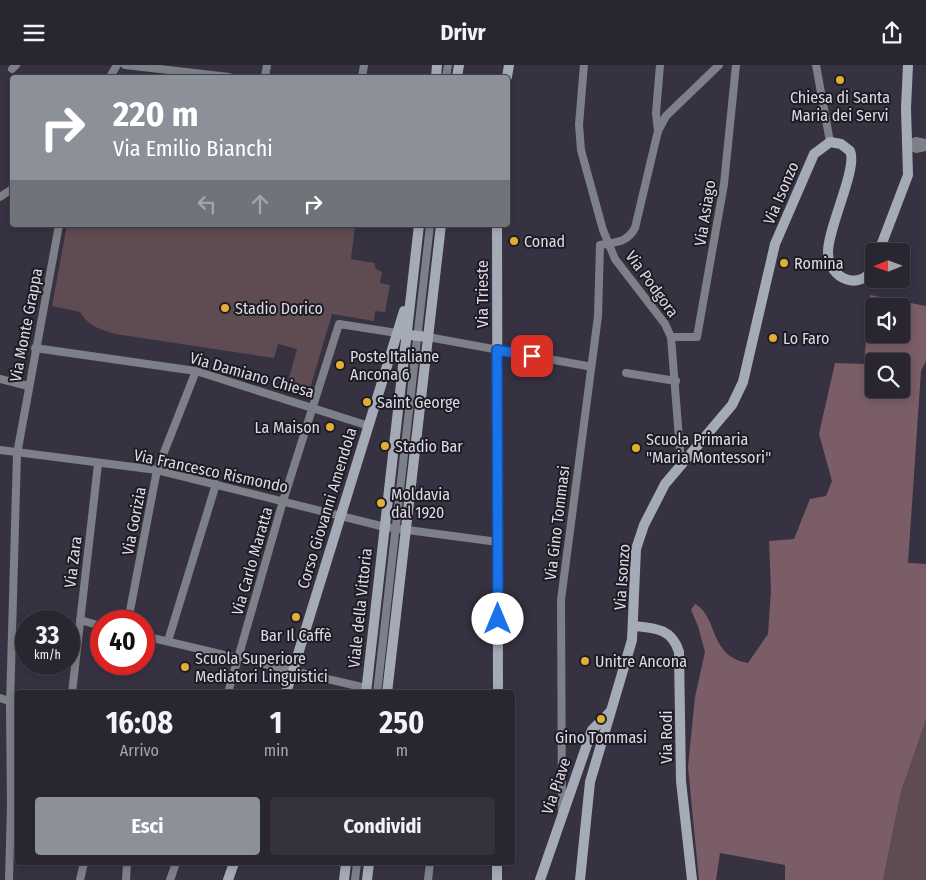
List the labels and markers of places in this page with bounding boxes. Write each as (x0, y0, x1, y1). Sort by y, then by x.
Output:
marker: Chiesa di Santa Maria dei Servi (834, 74, 846, 86)
place label: Chiesa di Santa Maria dei Servi (790, 88, 890, 125)
place label: Conad (524, 232, 565, 251)
marker: Conad (508, 235, 520, 247)
place label: Romina (794, 254, 844, 273)
marker: Romina (778, 257, 790, 269)
place label: Stadio Dorico (235, 299, 323, 318)
marker: Stadio Dorico (219, 302, 231, 314)
place label: Lo Faro (783, 329, 829, 348)
marker: Lo Faro (767, 332, 779, 344)
pin (511, 335, 553, 377)
place label: Poste Italiane Ancona 6 (350, 347, 439, 384)
marker: Poste Italiane Ancona 6 (334, 359, 346, 371)
place label: Saint George (377, 393, 460, 412)
marker: Saint George (361, 396, 373, 408)
place label: La Maison (254, 418, 320, 437)
marker: La Maison (324, 421, 336, 433)
place label: Scuola Primaria "Maria Montessori" (646, 430, 771, 467)
place label: Stadio Bar (395, 437, 463, 456)
marker: Stadio Bar (379, 440, 391, 452)
marker: Scuola Primaria "Maria Montessori" (630, 442, 642, 454)
place label: Moldavia dal 1920 (391, 485, 450, 522)
marker: Moldavia dal 1920 (375, 497, 387, 509)
marker: Bar Il Caffè (290, 611, 302, 623)
place label: Bar Il Caffè (260, 626, 332, 645)
place label: Scuola Superiore Mediatori Linguistici (195, 649, 328, 686)
place label: Unitre Ancona (595, 652, 687, 671)
marker: Unitre Ancona (579, 655, 591, 667)
marker: Scuola Superiore Mediatori Linguistici (179, 661, 191, 673)
marker: Gino Tommasi (595, 713, 607, 725)
place label: Gino Tommasi (555, 728, 647, 747)

